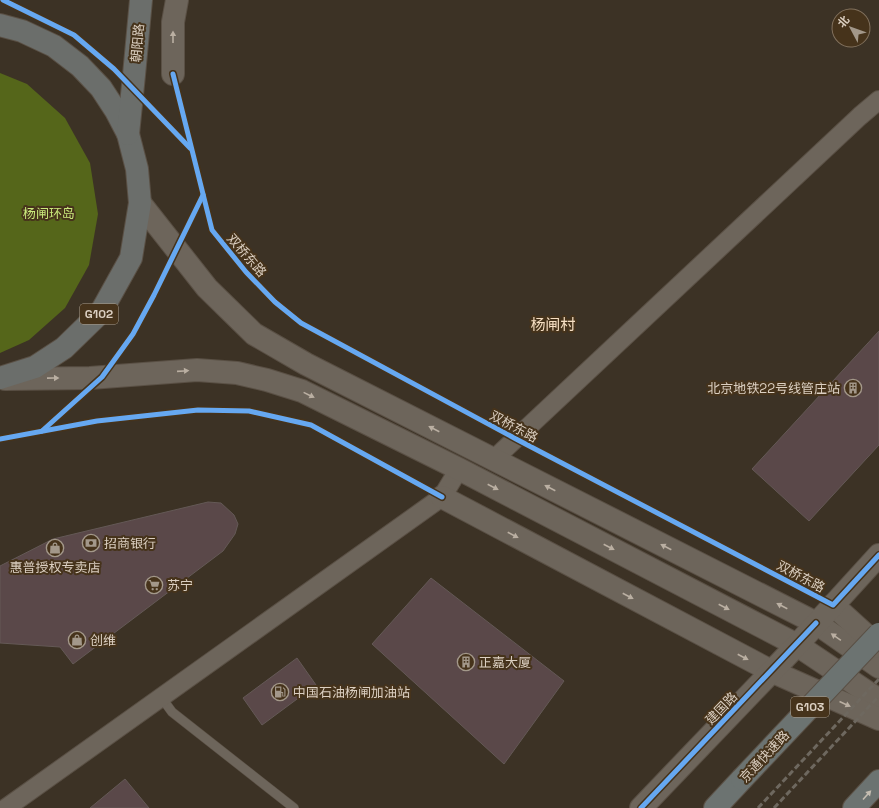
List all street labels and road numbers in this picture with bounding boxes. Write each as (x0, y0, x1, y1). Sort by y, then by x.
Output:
street label: 朝阳路 (127, 23, 148, 63)
street label: 双桥东路 (223, 230, 270, 281)
road number: G102 (80, 304, 118, 324)
street label: 双桥东路 (487, 407, 541, 446)
street label: 双桥东路 (774, 557, 828, 596)
street label: 建国路 (702, 688, 741, 728)
road number: G103 (791, 697, 829, 717)
street label: 京通快速路 (736, 727, 793, 786)

